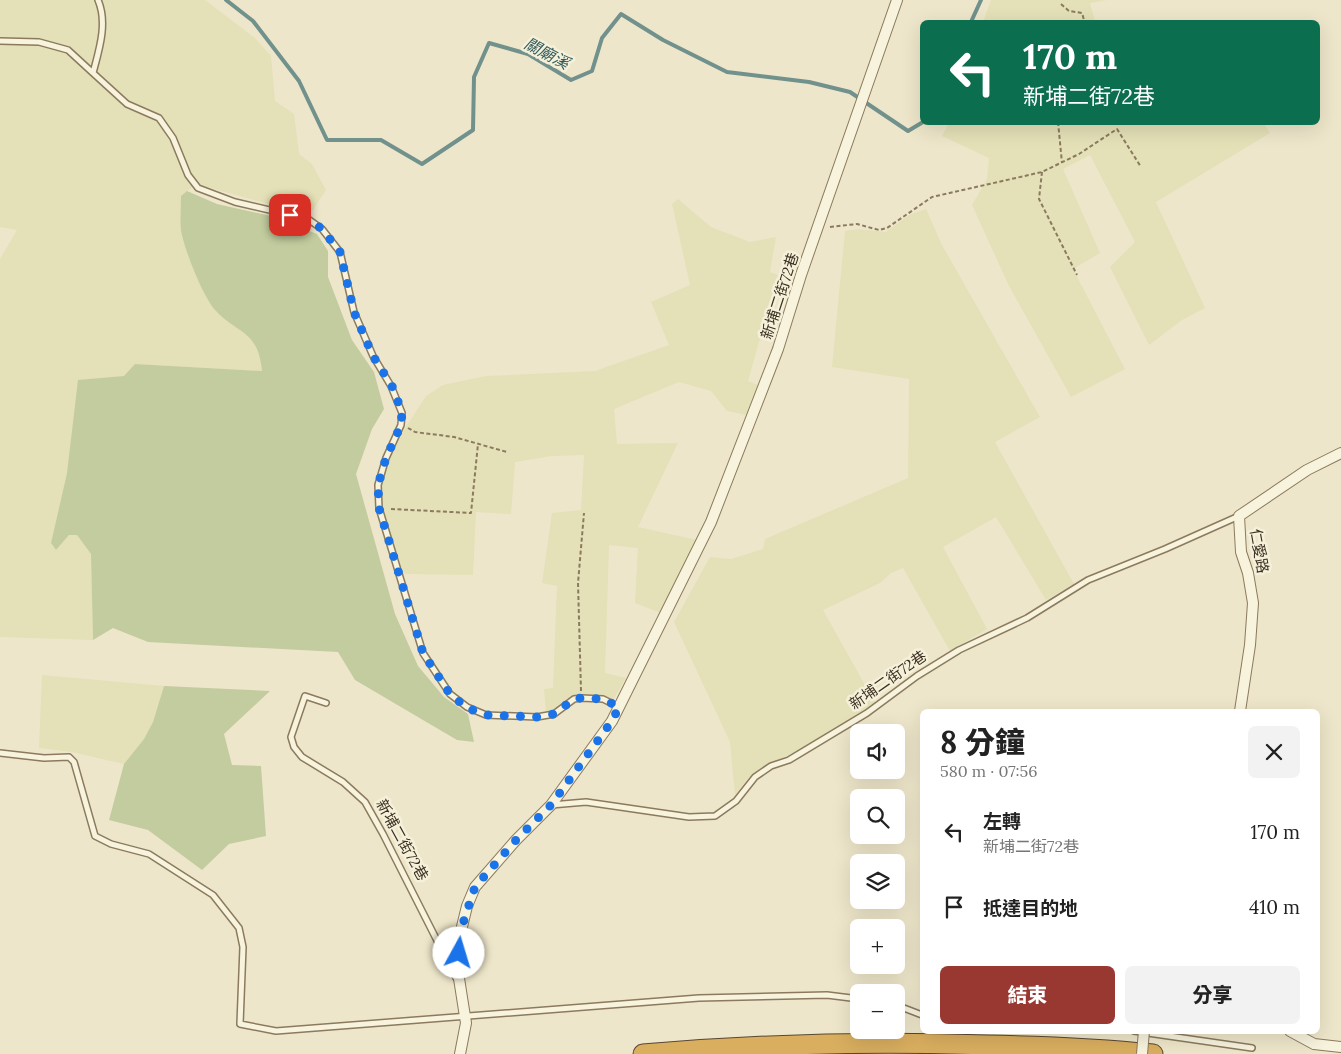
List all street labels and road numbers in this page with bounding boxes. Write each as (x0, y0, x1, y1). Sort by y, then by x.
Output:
street label: 新埔二街72巷 (757, 250, 802, 342)
street label: 仁愛路 (1246, 527, 1273, 575)
street label: 新埔二街72巷 (845, 646, 930, 713)
street label: 新埔二街72巷 (372, 796, 433, 884)

